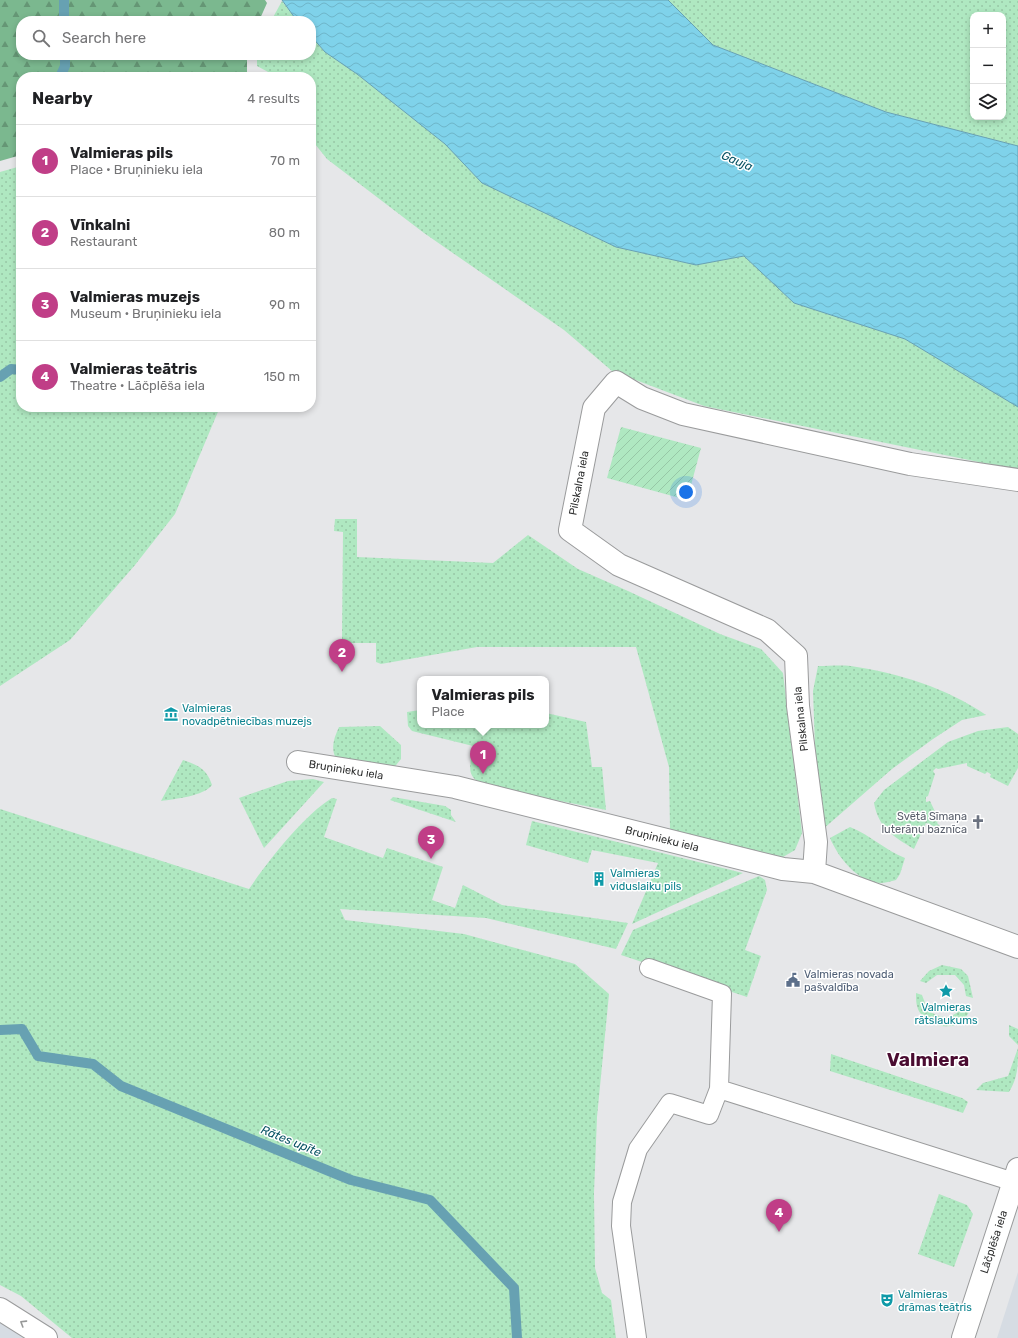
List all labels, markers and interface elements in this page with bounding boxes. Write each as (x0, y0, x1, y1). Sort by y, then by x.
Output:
map controls (970, 12, 1006, 120)
button: + (970, 12, 1006, 48)
search box (16, 16, 316, 60)
icon: search (30, 27, 52, 49)
text: Search here (62, 29, 146, 47)
button: − (970, 48, 1006, 84)
button: layers (970, 84, 1006, 120)
text: Nearby (32, 88, 93, 108)
text: 4 results (247, 91, 300, 106)
text: Valmieras pils (70, 144, 173, 162)
water label: Gauja (719, 148, 755, 174)
text: 1 (42, 153, 48, 168)
text: 70 m (270, 153, 300, 168)
text: Place · Bruņinieku iela (70, 162, 203, 177)
text: Vīnkalni (70, 216, 130, 234)
text: 2 (41, 225, 49, 240)
text: 80 m (269, 225, 300, 240)
text: Restaurant (70, 234, 137, 249)
text: Valmieras muzejs (70, 288, 200, 306)
text: 3 (41, 297, 49, 312)
text: 90 m (269, 297, 300, 312)
text: Museum · Bruņinieku iela (70, 306, 221, 321)
text: Valmieras teātris (70, 360, 197, 378)
text: 4 (41, 369, 49, 384)
text: 150 m (264, 369, 300, 384)
text: Theatre · Lāčplēša iela (70, 378, 205, 393)
street label: Pilskalna iela (566, 450, 592, 516)
your location (676, 482, 696, 502)
pin: 2 (329, 639, 355, 672)
popup (417, 676, 549, 728)
text: Valmieras pils (432, 686, 534, 704)
street label: Pilskalna iela (791, 686, 811, 752)
place label: Valmieras novadpētniecības muzejs (182, 702, 312, 728)
text: Place (432, 704, 465, 719)
museum icon: Valmieras novadpētniecības muzejs (163, 706, 179, 722)
pin: 1 (470, 741, 496, 774)
street label: Bruņinieku iela (308, 758, 384, 782)
place label: Svētā Sīmaņa luterāņu baznīca (881, 810, 967, 836)
church icon: Svētā Sīmaņa luterāņu baznīca (970, 814, 986, 830)
street label: Bruņinieku iela (624, 824, 700, 854)
pin: 3 (418, 826, 444, 859)
place label: Valmieras viduslaiku pils (610, 867, 682, 893)
building icon: Valmieras viduslaiku pils (591, 871, 607, 887)
place label: Valmieras novada pašvaldība (804, 968, 894, 994)
public building icon: Valmieras novada pašvaldība (785, 972, 801, 988)
place icon: Valmieras rātslaukums (938, 983, 954, 999)
place label: Valmieras rātslaukums (914, 1001, 978, 1027)
district label: Valmiera (887, 1048, 969, 1071)
water label: Rātes upīte (259, 1123, 324, 1160)
pin: 4 (766, 1199, 792, 1232)
street label: Lāčplēša iela (978, 1209, 1010, 1275)
place label: Valmieras drāmas teātris (898, 1288, 972, 1314)
theatre icon: Valmieras drāmas teātris (879, 1292, 895, 1308)
one-way arrow (20, 1320, 27, 1328)

